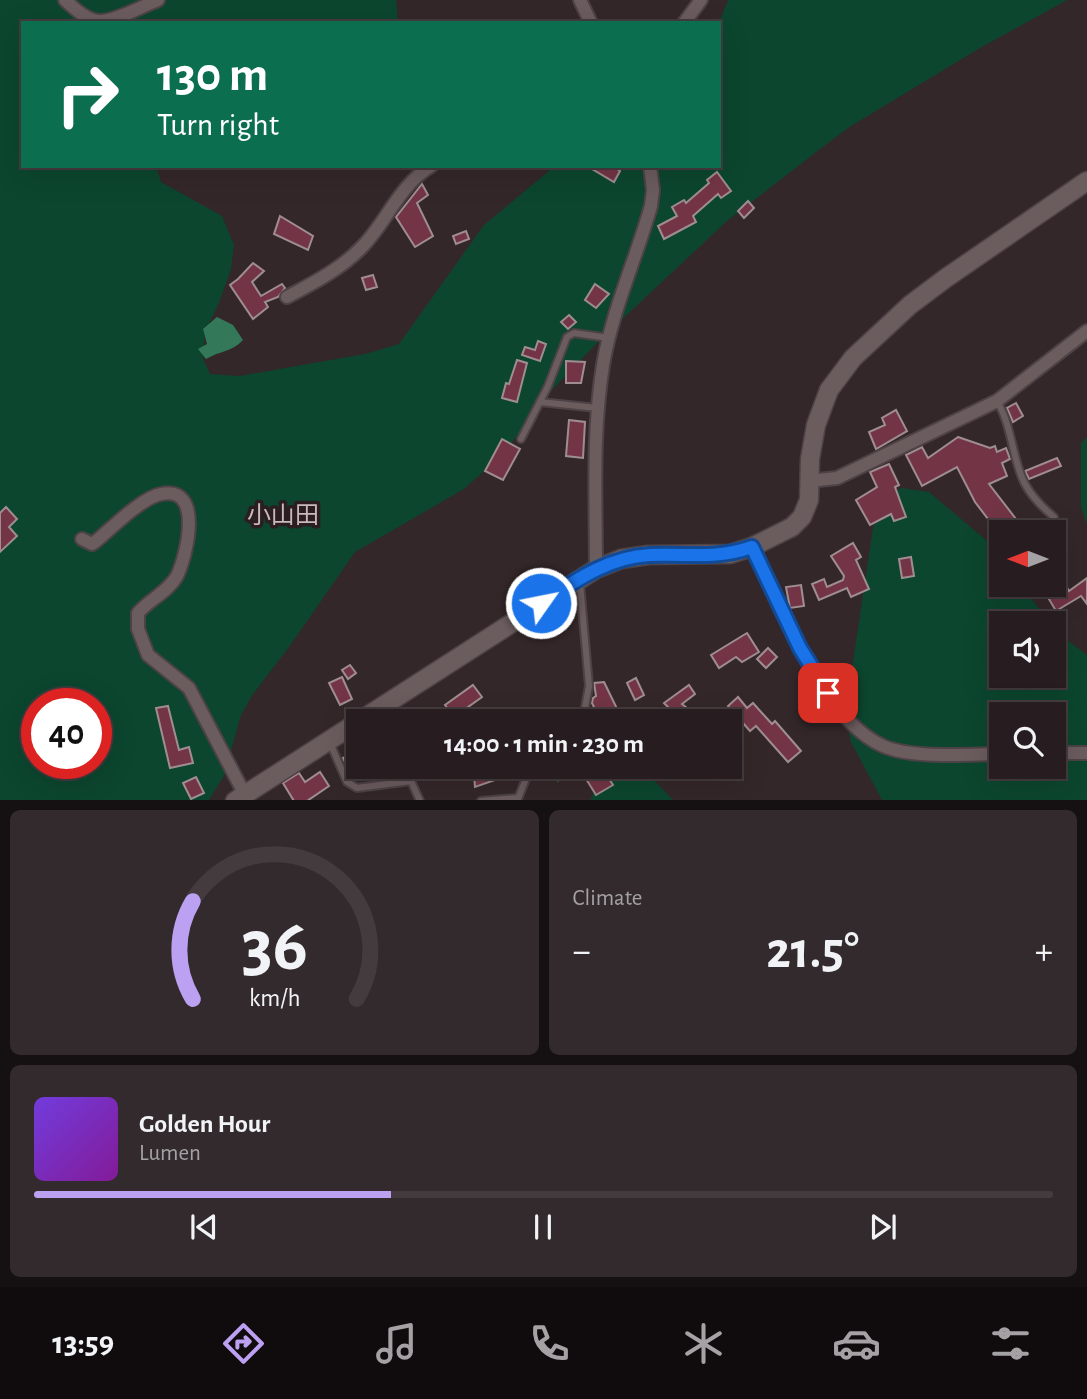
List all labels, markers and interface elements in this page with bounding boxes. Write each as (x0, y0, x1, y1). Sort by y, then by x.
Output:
icon: right (42, 49, 133, 140)
text: 130 m (157, 51, 268, 100)
text: Turn right (157, 109, 279, 141)
district label: 小山田 (247, 503, 319, 528)
north arrow (989, 520, 1066, 597)
map controls (989, 520, 1066, 779)
position arrow (504, 566, 578, 640)
button: sound (989, 611, 1066, 688)
pin (798, 663, 858, 723)
icon: arrive (809, 674, 847, 712)
speed limit sign: 40 (21, 688, 112, 779)
button: search (989, 702, 1066, 779)
text: 14:00 · 1 min · 230 m (444, 731, 644, 757)
text: Climate (573, 887, 642, 910)
text: 36 (241, 911, 308, 984)
text: 21.5° (766, 925, 859, 977)
text: − (573, 933, 591, 971)
text: + (1035, 933, 1053, 971)
text: km/h (248, 985, 300, 1010)
text: Golden Hour (139, 1111, 270, 1137)
text: Lumen (139, 1142, 201, 1165)
icon: previous (185, 1208, 223, 1246)
icon: pause (524, 1208, 562, 1246)
icon: next (864, 1208, 902, 1246)
icon: directions (219, 1319, 268, 1368)
icon: music (372, 1319, 421, 1368)
icon: phone (525, 1319, 574, 1368)
icon: climate (679, 1319, 728, 1368)
icon: car (832, 1319, 881, 1368)
icon: filters (986, 1319, 1035, 1368)
text: 13:59 (52, 1327, 114, 1359)

